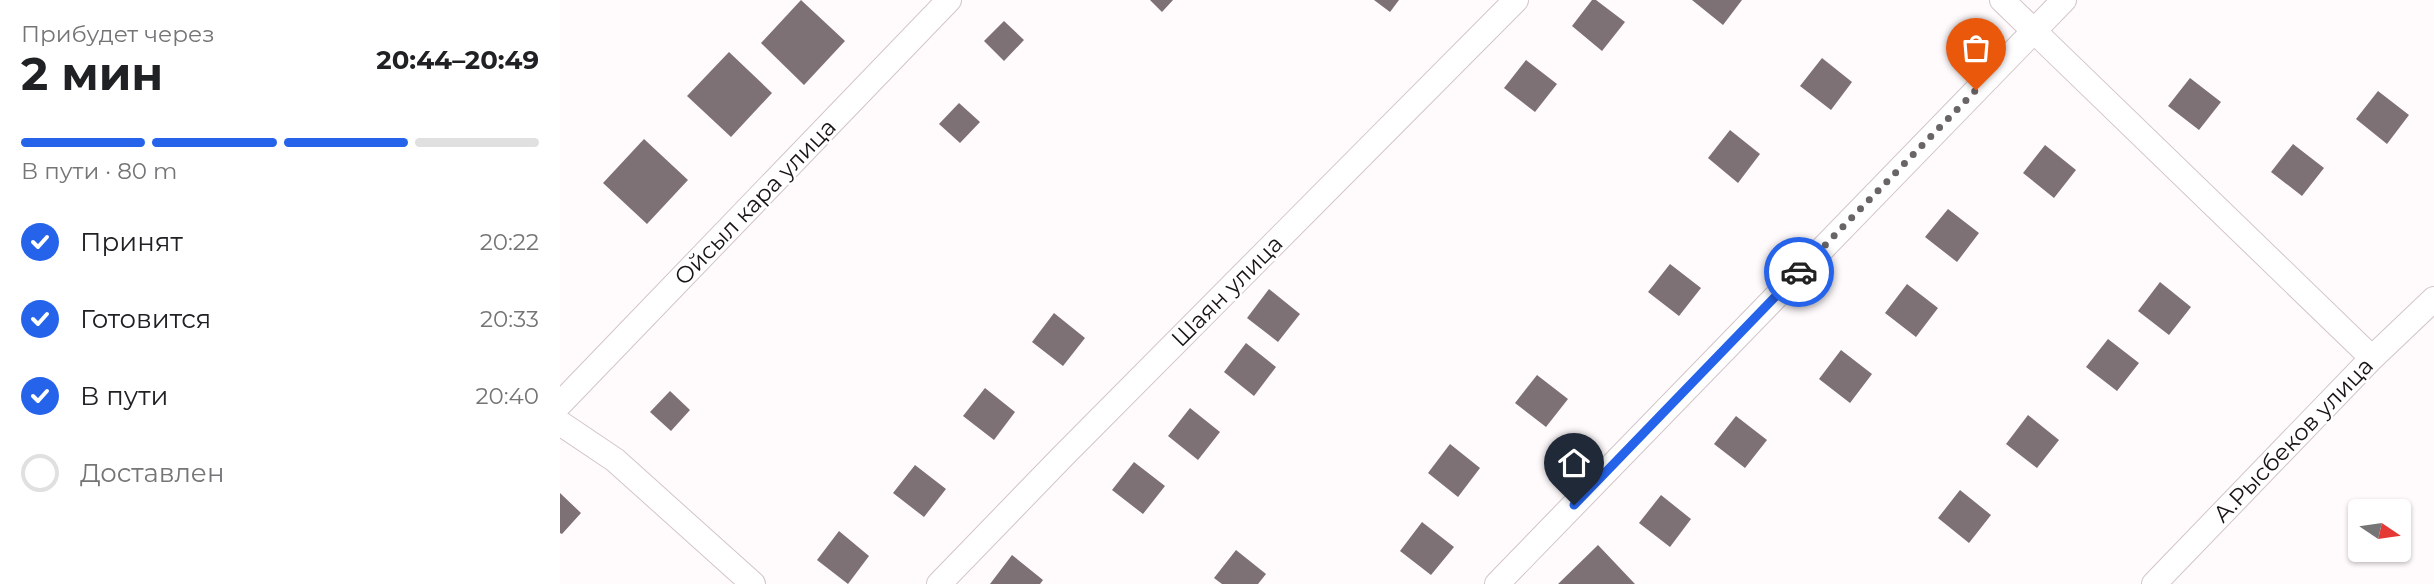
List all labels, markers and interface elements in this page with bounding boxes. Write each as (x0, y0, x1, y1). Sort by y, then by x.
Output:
pin (1946, 18, 2006, 90)
text: Прибудет через (21, 20, 215, 48)
icon: bag (1957, 29, 1995, 67)
text: 20:44–20:49 (376, 44, 539, 76)
text: 2 мин (21, 45, 163, 102)
street label: Ойсыл кара улица (668, 113, 842, 291)
text: В пути · 80 m (21, 157, 177, 185)
icon: check (21, 223, 59, 261)
text: Принят (80, 226, 183, 258)
text: 20:22 (480, 228, 539, 256)
street label: Шаян улица (1166, 230, 1288, 352)
courier (1764, 237, 1834, 307)
icon: car (1780, 253, 1818, 291)
icon: check (21, 300, 59, 338)
text: Готовится (80, 303, 211, 335)
text: 20:33 (480, 305, 539, 333)
street label: А.Рысбеков улица (2207, 352, 2379, 528)
icon: check (21, 377, 59, 415)
text: В пути (80, 380, 169, 412)
text: 20:40 (475, 382, 539, 410)
pin (1544, 433, 1604, 505)
icon: home (1555, 444, 1593, 482)
text: Доставлен (80, 457, 225, 489)
north arrow (2348, 499, 2412, 562)
map controls (2348, 499, 2411, 562)

